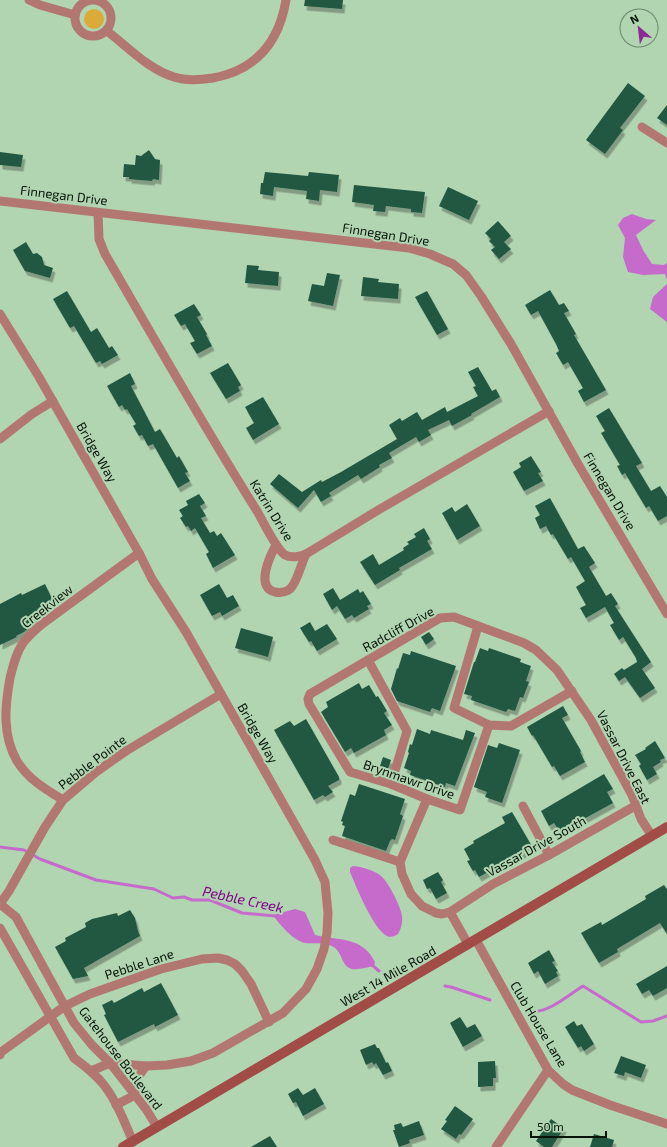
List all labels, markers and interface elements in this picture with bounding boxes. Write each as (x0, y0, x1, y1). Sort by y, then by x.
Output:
north arrow (619, 8, 659, 48)
text: N (628, 11, 641, 26)
street label: Finnegan Drive (19, 182, 109, 208)
street label: Finnegan Drive (341, 219, 431, 249)
street label: Bridge Way (73, 419, 121, 485)
street label: Finnegan Drive (580, 449, 640, 533)
street label: Katrin Drive (247, 476, 297, 544)
street label: Creekview (18, 581, 76, 631)
street label: Radcliff Drive (360, 603, 436, 655)
street label: Bridge Way (234, 700, 282, 766)
street label: Vassar Drive East (594, 708, 654, 806)
street label: Pebble Pointe (55, 731, 129, 793)
street label: Brynmawr Drive (361, 756, 457, 802)
street label: Vassar Drive South (483, 812, 589, 880)
water label: Pebble Creek (201, 882, 285, 916)
street label: West 14 Mile Road (337, 942, 439, 1010)
street label: Pebble Lane (103, 945, 175, 983)
street label: Club House Lane (507, 978, 571, 1070)
street label: Gatehouse Boulevard (76, 1003, 166, 1113)
scale bar (531, 1113, 606, 1139)
text: 50 m (537, 1119, 564, 1133)

